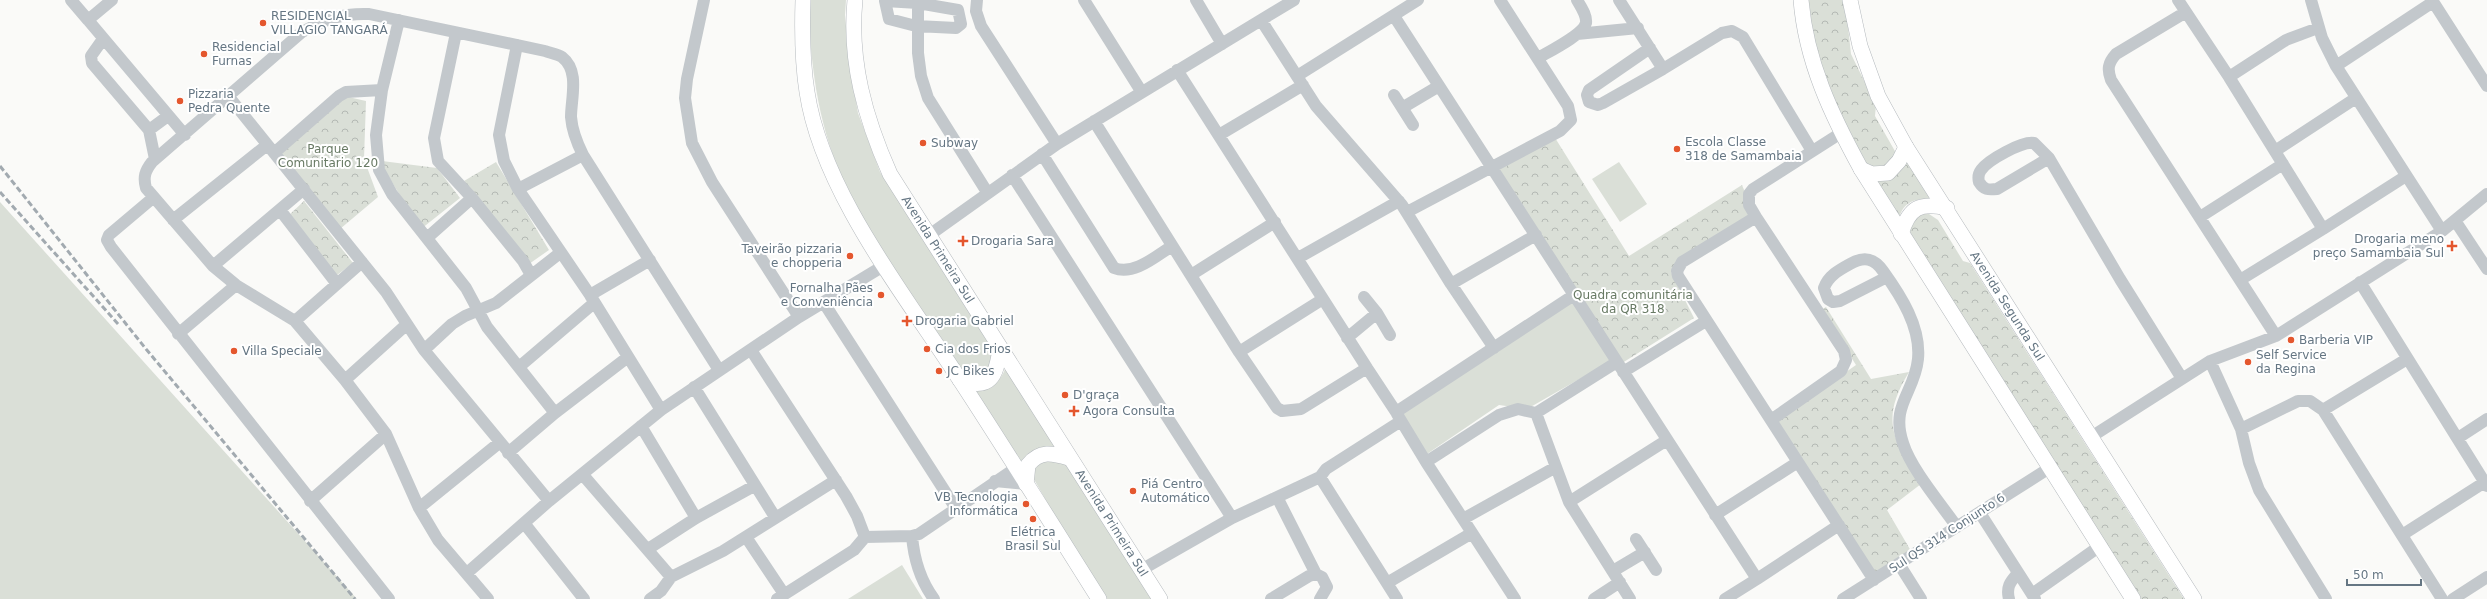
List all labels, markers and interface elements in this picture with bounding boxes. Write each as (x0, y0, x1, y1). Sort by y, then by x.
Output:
place label: RESIDENCIAL VILLAGIO TANGARÁ (271, 9, 388, 37)
marker: RESIDENCIAL VILLAGIO TANGARÁ (258, 18, 268, 28)
place label: Residencial Furnas (212, 40, 280, 68)
marker: Residencial Furnas (199, 49, 209, 59)
place label: Pizzaria Pedra Quente (188, 87, 270, 115)
marker: Pizzaria Pedra Quente (175, 96, 185, 106)
place label: Escola Classe 318 de Samambaia (1685, 135, 1802, 163)
place label: Subway (931, 136, 978, 150)
marker: Subway (918, 138, 928, 148)
park label: Parque Comunitario 120 (278, 142, 378, 170)
marker: Escola Classe 318 de Samambaia (1672, 144, 1682, 154)
street label: Avenida Primeira Sul (899, 193, 977, 306)
place label: Drogaria meno preço Samambaia Sul (2313, 232, 2444, 260)
place label: Drogaria Sara (971, 234, 1054, 248)
marker: Drogaria Sara (958, 236, 968, 246)
marker: Drogaria meno preço Samambaia Sul (2447, 241, 2457, 251)
place label: Taveirão pizzaria e chopperia (741, 242, 842, 270)
street label: Avenida Segunda Sul (1967, 249, 2047, 363)
marker: Taveirão pizzaria e chopperia (845, 251, 855, 261)
place label: Fornalha Pães e Conveniência (781, 281, 873, 309)
park label: Quadra comunitária da QR 318 (1573, 288, 1693, 316)
marker: Fornalha Pães e Conveniência (876, 290, 886, 300)
place label: Drogaria Gabriel (915, 314, 1014, 328)
marker: Drogaria Gabriel (902, 316, 912, 326)
place label: Barberia VIP (2299, 333, 2373, 347)
marker: Barberia VIP (2286, 335, 2296, 345)
place label: Cia dos Frios (935, 342, 1011, 356)
place label: Villa Speciale (242, 344, 322, 358)
marker: Cia dos Frios (922, 344, 932, 354)
marker: Villa Speciale (229, 346, 239, 356)
place label: Self Service da Regina (2256, 348, 2327, 376)
marker: Self Service da Regina (2243, 357, 2253, 367)
place label: JC Bikes (946, 364, 994, 378)
marker: JC Bikes (934, 366, 944, 376)
place label: D'graça (1073, 388, 1119, 402)
marker: D'graça (1060, 390, 1070, 400)
place label: Agora Consulta (1083, 404, 1175, 418)
marker: Agora Consulta (1068, 405, 1080, 417)
street label: Avenida Primeira Sul (1072, 467, 1151, 579)
place label: Piá Centro Automático (1141, 477, 1210, 505)
marker: Piá Centro Automático (1128, 486, 1138, 496)
place label: VB Tecnologia Informática (935, 490, 1018, 518)
street label: Sul QS 314 Conjunto 6 (1886, 490, 2008, 576)
marker: VB Tecnologia Informática (1021, 499, 1031, 509)
marker: Elétrica Brasil Sul (1028, 514, 1038, 524)
place label: Elétrica Brasil Sul (1005, 525, 1061, 553)
scale bar (2347, 561, 2421, 587)
text: 50 m (2353, 568, 2384, 582)

